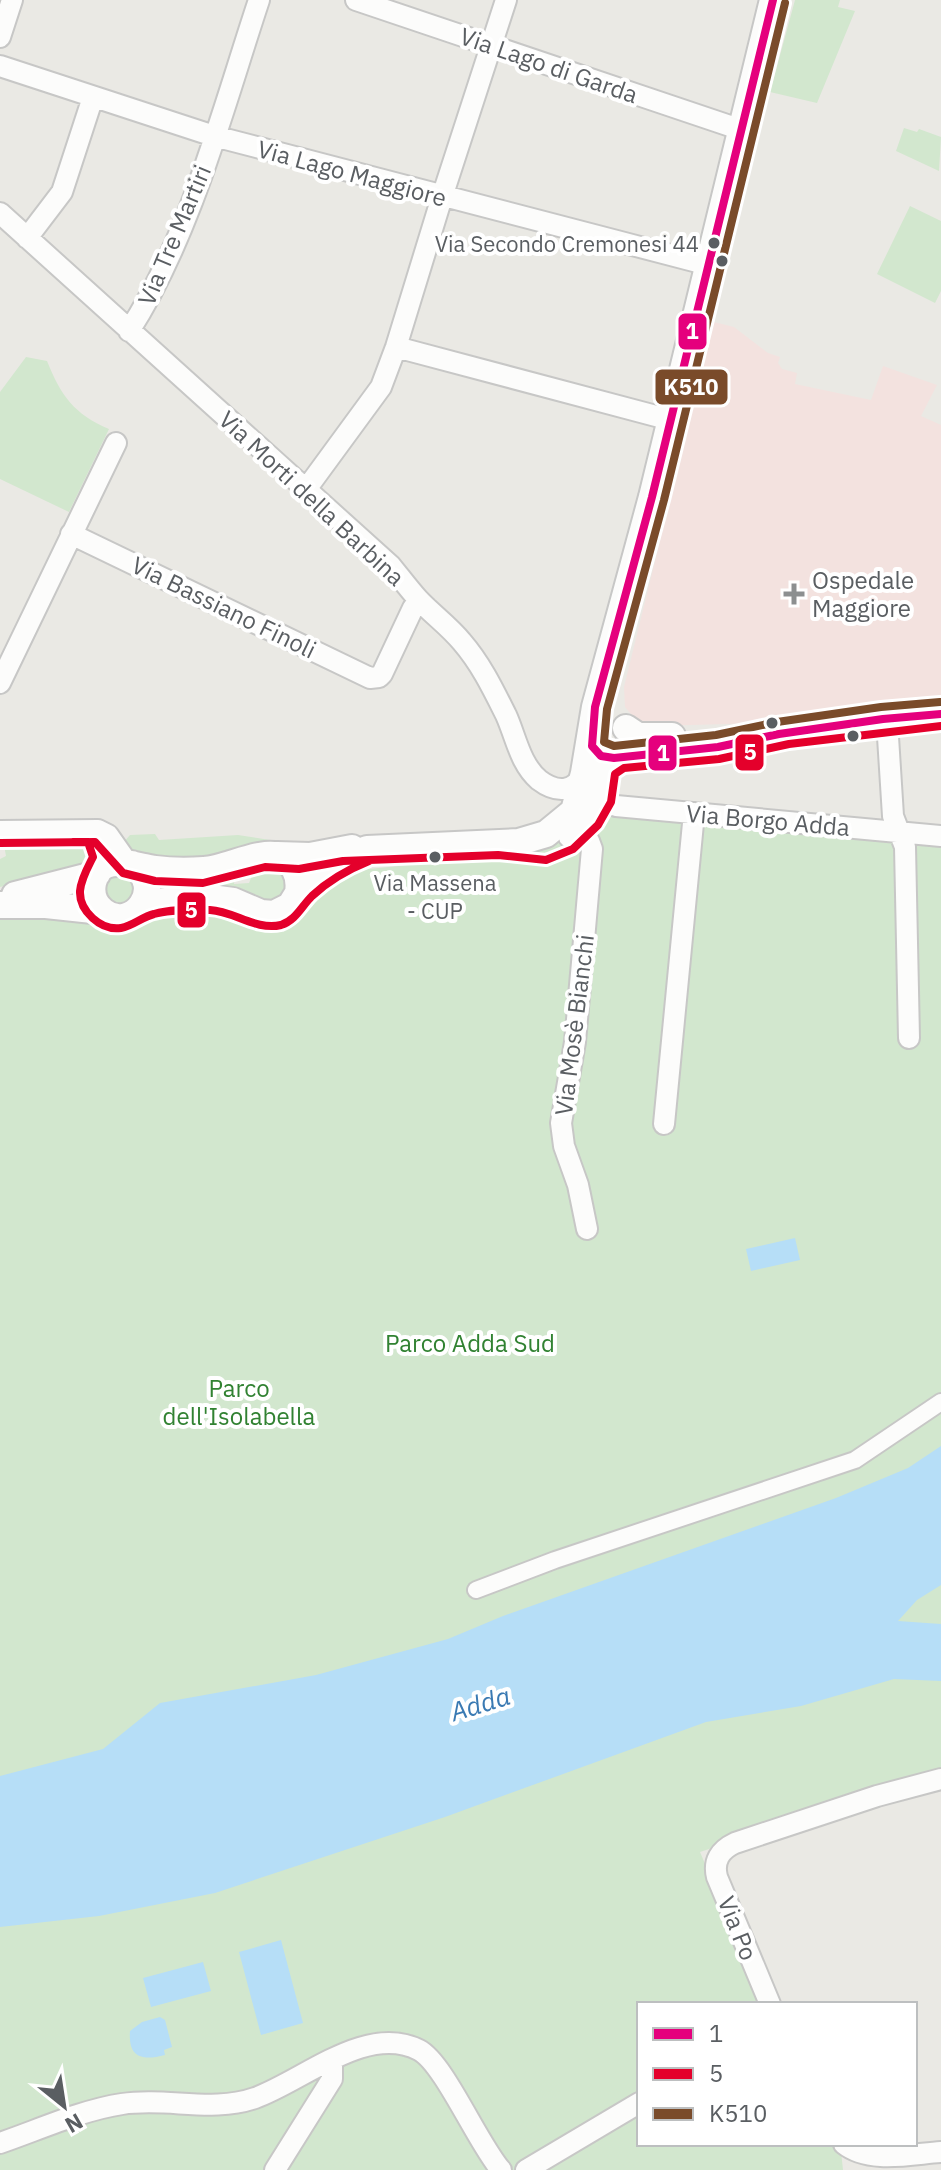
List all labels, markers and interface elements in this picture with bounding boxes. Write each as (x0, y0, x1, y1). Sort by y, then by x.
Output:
street label: Via Lago di Garda (456, 20, 642, 110)
street label: Via Lago Maggiore (254, 132, 450, 214)
street label: Via Tre Martiri (130, 160, 218, 310)
place label: Via Secondo Cremonesi 44 (435, 229, 699, 258)
marker: Via Secondo Cremonesi 44 (706, 235, 722, 251)
unlabelled marker (714, 253, 730, 269)
line badge: 1 (677, 312, 708, 351)
text: 1 (685, 316, 699, 345)
line badge: K510 (654, 368, 729, 406)
text: K510 (664, 372, 718, 401)
street label: Via Morti della Barbina (212, 403, 412, 593)
street label: Via Bassiano Finoli (126, 548, 322, 666)
place label: Ospedale Maggiore (812, 564, 914, 624)
marker: Ospedale Maggiore (783, 583, 805, 605)
unlabelled marker (764, 715, 780, 731)
unlabelled marker (845, 728, 861, 744)
line badge: 5 (734, 733, 765, 772)
line badge: 1 (647, 734, 678, 772)
text: 5 (743, 737, 757, 766)
text: 1 (656, 738, 670, 767)
street label: Via Borgo Adda (685, 797, 851, 843)
marker: Via Massena - CUP (427, 849, 443, 865)
place label: Via Massena - CUP (373, 868, 497, 925)
line badge: 5 (176, 891, 207, 929)
text: 5 (184, 895, 198, 924)
street label: Via Mosè Bianchi (547, 933, 601, 1117)
park label: Parco Adda Sud (385, 1327, 555, 1359)
park label: Parco dell'Isolabella (163, 1372, 316, 1432)
water label: Adda (445, 1678, 514, 1728)
street label: Via Po (711, 1891, 765, 1965)
legend (637, 2002, 917, 2146)
text: 1 (709, 2017, 723, 2049)
text: 5 (709, 2057, 723, 2089)
north arrow (24, 2066, 104, 2146)
text: K510 (709, 2097, 767, 2129)
text: N (60, 2107, 88, 2140)

